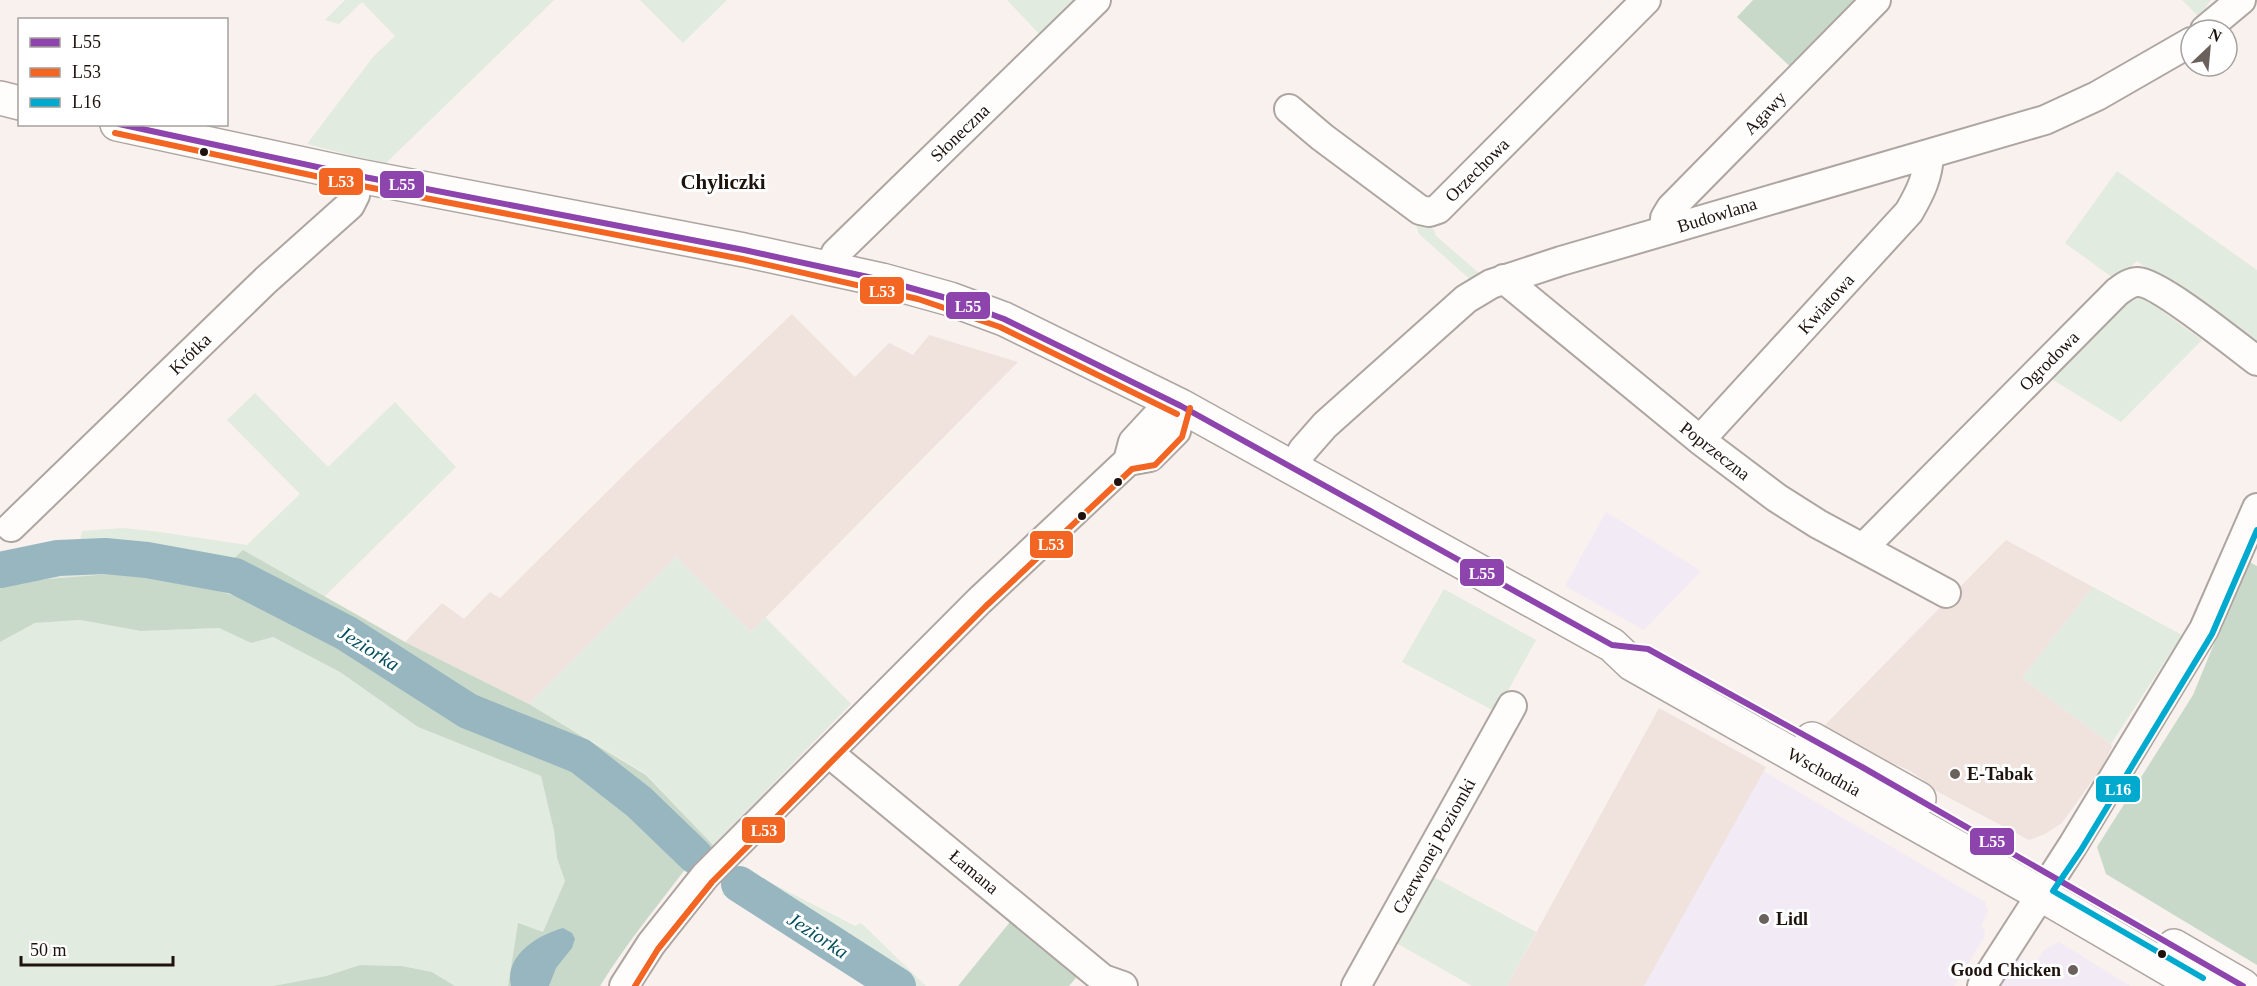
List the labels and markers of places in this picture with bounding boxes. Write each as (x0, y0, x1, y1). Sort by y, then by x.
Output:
unlabelled marker (198, 146, 210, 158)
unlabelled marker (1112, 476, 1124, 488)
unlabelled marker (1076, 510, 1088, 522)
place label: E-Tabak (1967, 764, 2033, 784)
marker: E-Tabak (1948, 767, 1962, 781)
place label: Lidl (1776, 909, 1808, 929)
marker: Lidl (1757, 912, 1771, 926)
unlabelled marker (2156, 948, 2168, 960)
place label: Good Chicken (1950, 960, 2061, 980)
marker: Good Chicken (2066, 963, 2080, 977)

